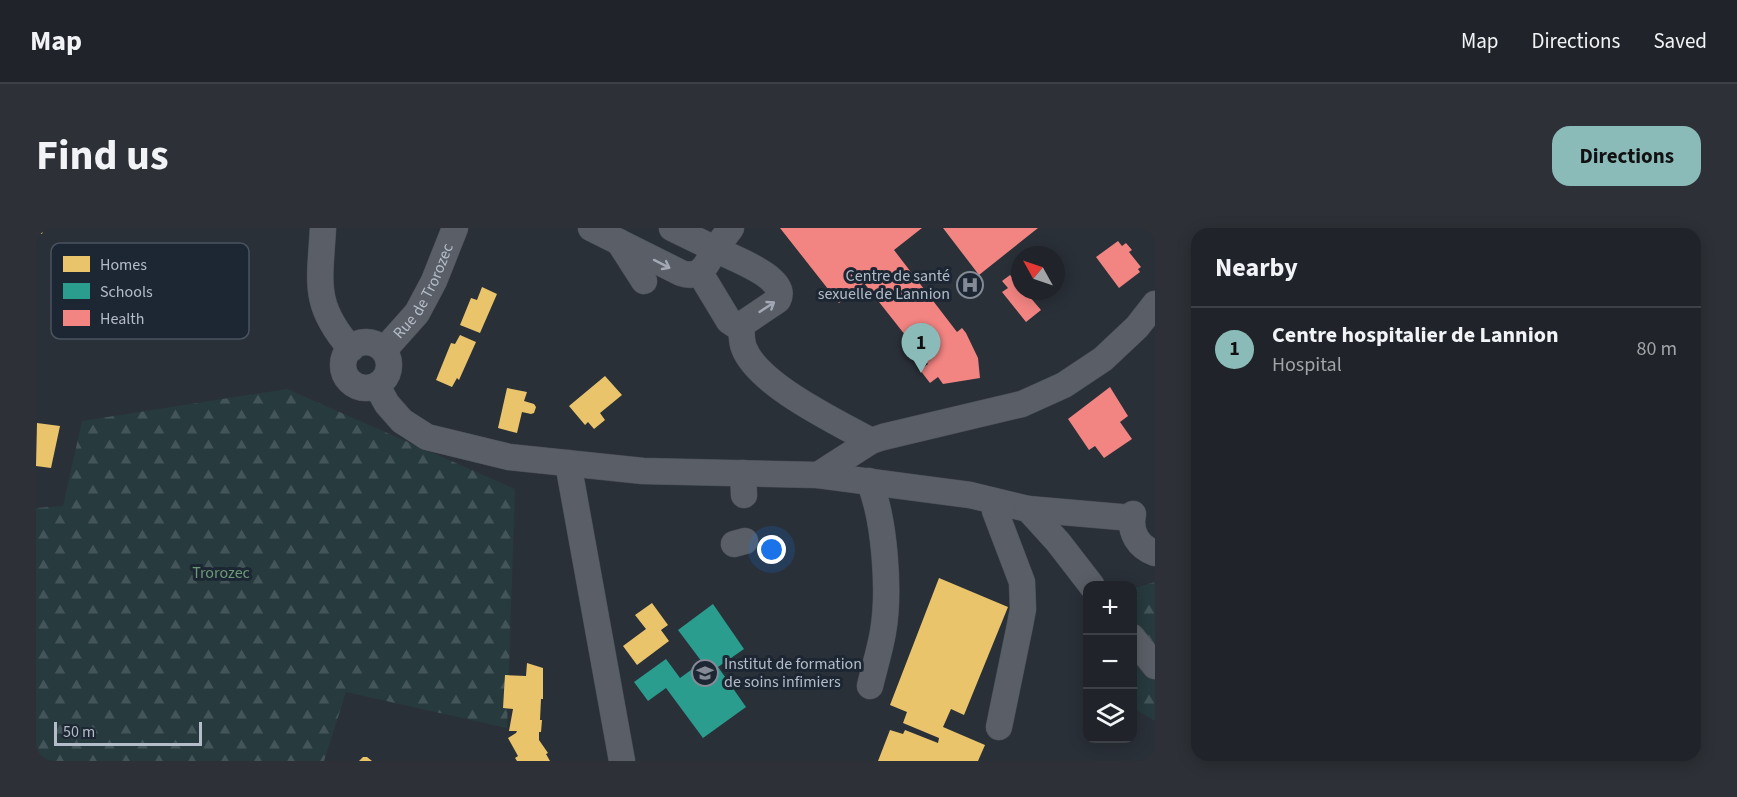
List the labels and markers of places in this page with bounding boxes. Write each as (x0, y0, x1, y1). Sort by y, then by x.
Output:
place label: Centre de santé sexuelle de Lannion (818, 265, 950, 305)
hospital icon: Centre de santé sexuelle de Lannion (955, 270, 985, 300)
pin: 1 (902, 324, 940, 373)
place label: Institut de formation de soins infimiers (724, 653, 862, 693)
school or university icon: Institut de formation de soins infimiers (690, 658, 720, 688)

